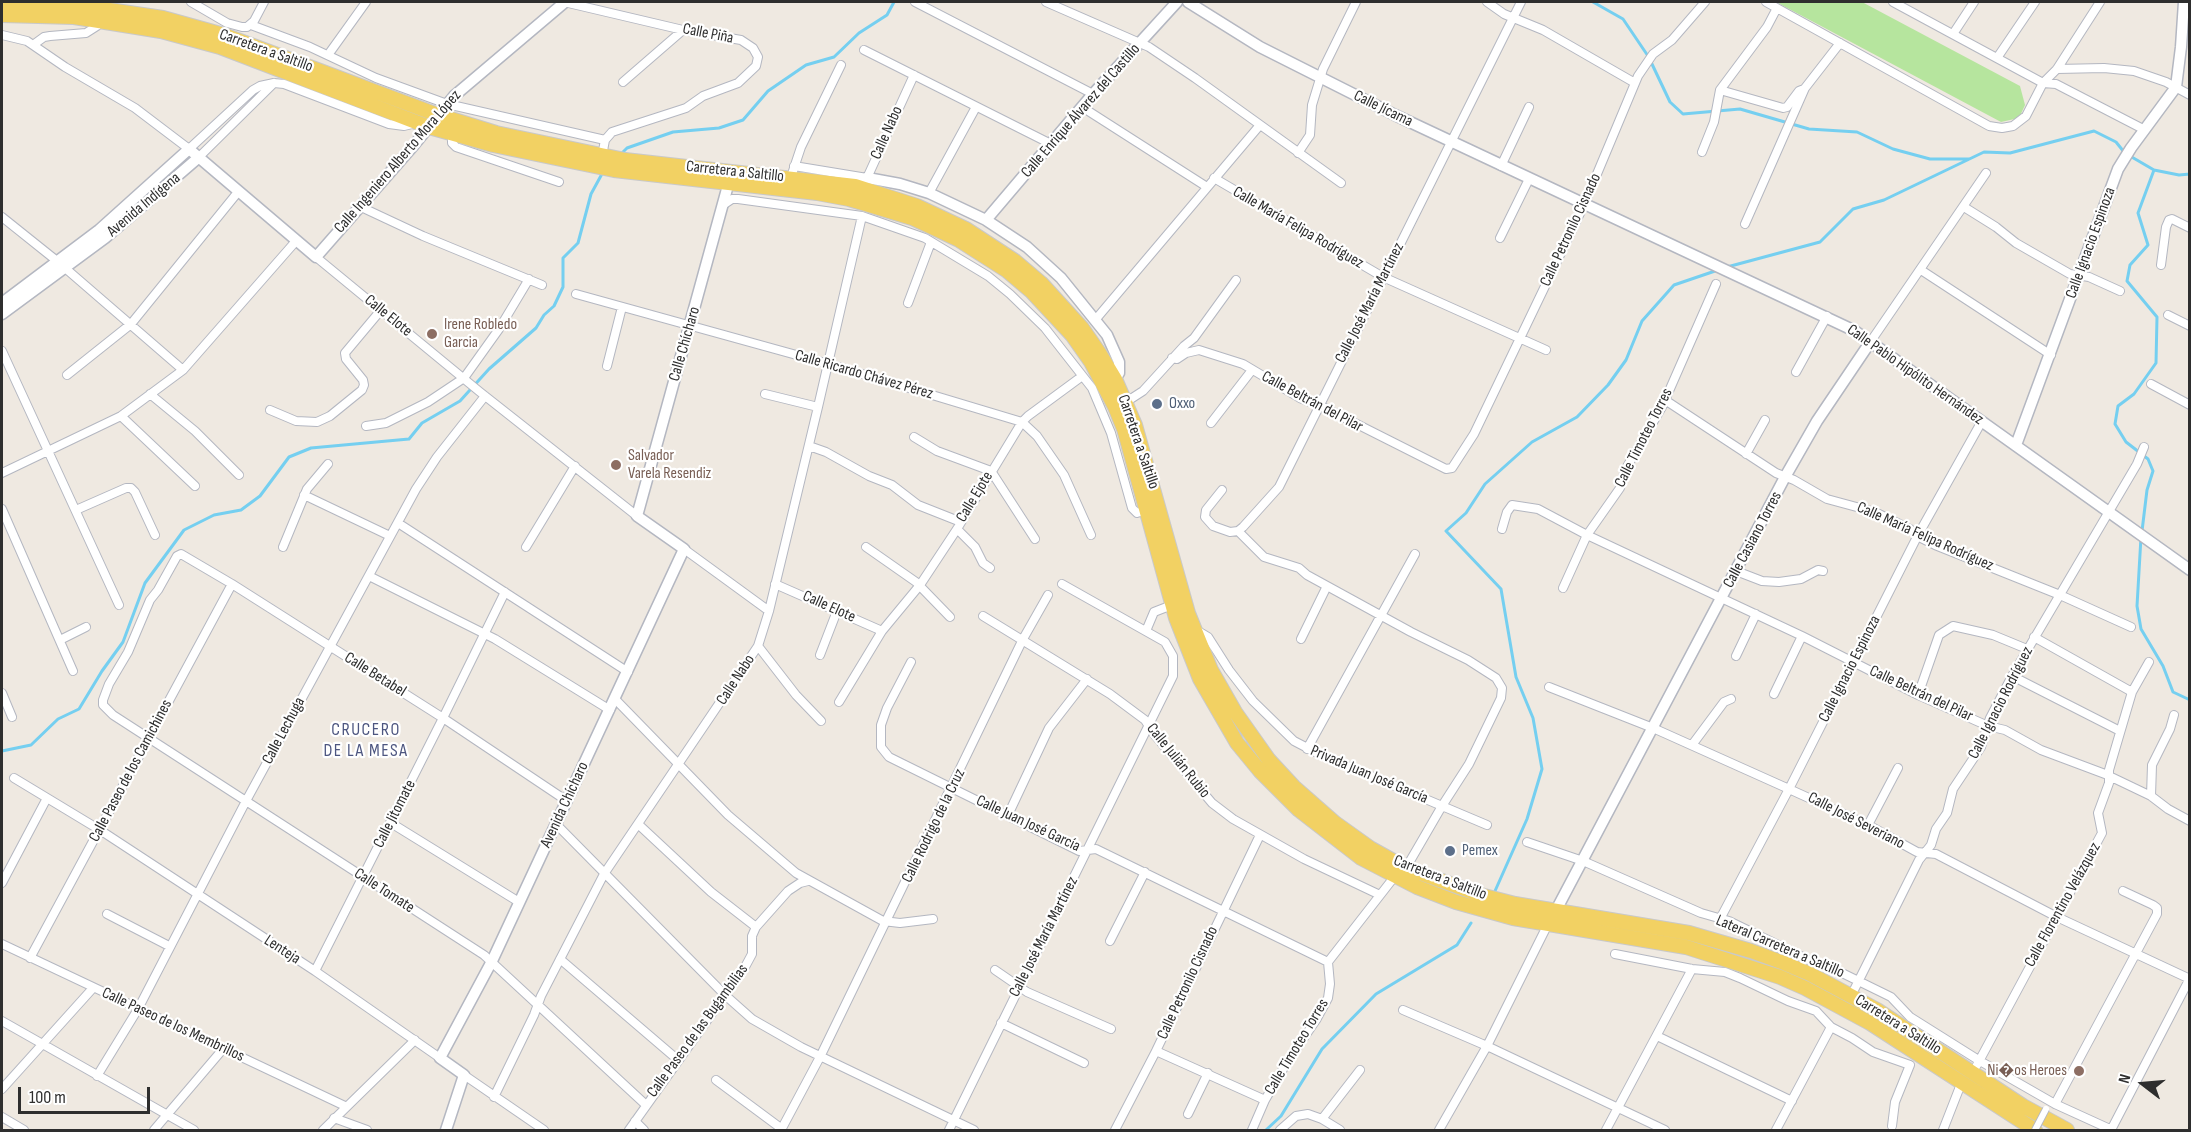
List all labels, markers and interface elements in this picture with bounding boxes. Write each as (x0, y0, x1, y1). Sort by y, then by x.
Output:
street label: Calle Piña (681, 20, 735, 48)
street label: Carretera a Saltillo (217, 25, 315, 77)
street label: Calle Enrique Álvarez del Castillo (1017, 40, 1145, 182)
street label: Calle Jícama (1350, 86, 1416, 132)
street label: Calle Ingeniero Alberto Mora López (331, 87, 465, 237)
street label: Calle Nabo (867, 103, 907, 163)
street label: Carretera a Saltillo (685, 157, 785, 187)
street label: Avenida Indígena (103, 169, 185, 241)
street label: Calle Petronilo Cisnado (1536, 170, 1606, 290)
street label: Calle María Felipa Rodríguez (1229, 183, 1367, 273)
street label: Calle Ignacio Espinoza (2062, 185, 2120, 301)
street label: Calle José María Martínez (1331, 240, 1409, 366)
street label: Calle Elote (360, 291, 416, 341)
street label: Calle Chícharo (665, 305, 705, 383)
place label: Irene Robledo Garcia (444, 315, 517, 353)
street label: Calle Pablo Hipólito Hernández (1843, 321, 1987, 429)
marker: Irene Robledo Garcia (425, 327, 439, 341)
street label: Calle Ricardo Chávez Pérez (793, 346, 935, 404)
street label: Calle Beltrán del Pilar (1258, 367, 1366, 437)
street label: Calle Timoteo Torres (1611, 385, 1677, 491)
street label: Carretera a Saltillo (1113, 392, 1163, 492)
place label: Oxxo (1169, 394, 1195, 414)
marker: Oxxo (1150, 397, 1164, 411)
place label: Salvador Varela Resendiz (628, 446, 711, 484)
marker: Salvador Varela Resendiz (609, 458, 623, 472)
street label: Calle Ejote (952, 468, 998, 526)
street label: Calle Casiano Torres (1720, 489, 1786, 591)
street label: Calle María Felipa Rodríguez (1854, 498, 1996, 576)
street label: Calle Elote (800, 587, 858, 627)
street label: Calle Ignacio Espinoza (1815, 613, 1885, 725)
street label: Calle Ignacio Rodríguez (1965, 644, 2037, 762)
street label: Calle Betabel (341, 649, 409, 701)
street label: Calle Nabo (713, 651, 759, 709)
street label: Calle Beltrán del Pilar (1866, 662, 1976, 726)
street label: Calle Lechuga (258, 694, 310, 768)
street label: Calle Paseo de los Camichines (85, 697, 177, 845)
district label: CRUCERO DE LA MESA (323, 719, 409, 762)
street label: Calle Julián Rubio (1142, 720, 1214, 802)
street label: Privada Juan José García (1307, 742, 1431, 808)
street label: Avenida Chícharo (537, 759, 593, 851)
street label: Calle Rodrigo de la Cruz (898, 766, 970, 886)
street label: Calle Jitomate (370, 777, 420, 851)
street label: Calle José Severiano (1804, 788, 1908, 854)
street label: Calle Juan José García (973, 791, 1083, 857)
street label: Calle Florentino Velázquez (2021, 839, 2105, 971)
place label: Pemex (1462, 841, 1498, 861)
marker: Pemex (1443, 844, 1457, 858)
street label: Carretera a Saltillo (1391, 851, 1489, 905)
street label: Calle Tomate (350, 864, 418, 918)
street label: Calle José María Martínez (1005, 874, 1083, 1000)
street label: Lateral Carretera a Saltillo (1713, 911, 1847, 983)
street label: Calle Petronilo Cisnado (1153, 923, 1223, 1043)
street label: Lenteja (260, 931, 304, 969)
street label: Calle Paseo de las Bugambilias (643, 961, 753, 1101)
street label: Calle Paseo de los Membrillos (99, 984, 247, 1066)
street label: Carretera a Saltillo (1851, 991, 1945, 1059)
street label: Calle Timoteo Torres (1261, 996, 1333, 1098)
north arrow (2113, 1054, 2173, 1114)
place label: Ni�os Heroes (1987, 1061, 2067, 1081)
marker: Ni�os Heroes (2072, 1064, 2086, 1078)
text: N (2115, 1072, 2136, 1086)
scale bar (21, 1075, 153, 1113)
text: 100 m (29, 1087, 66, 1108)

